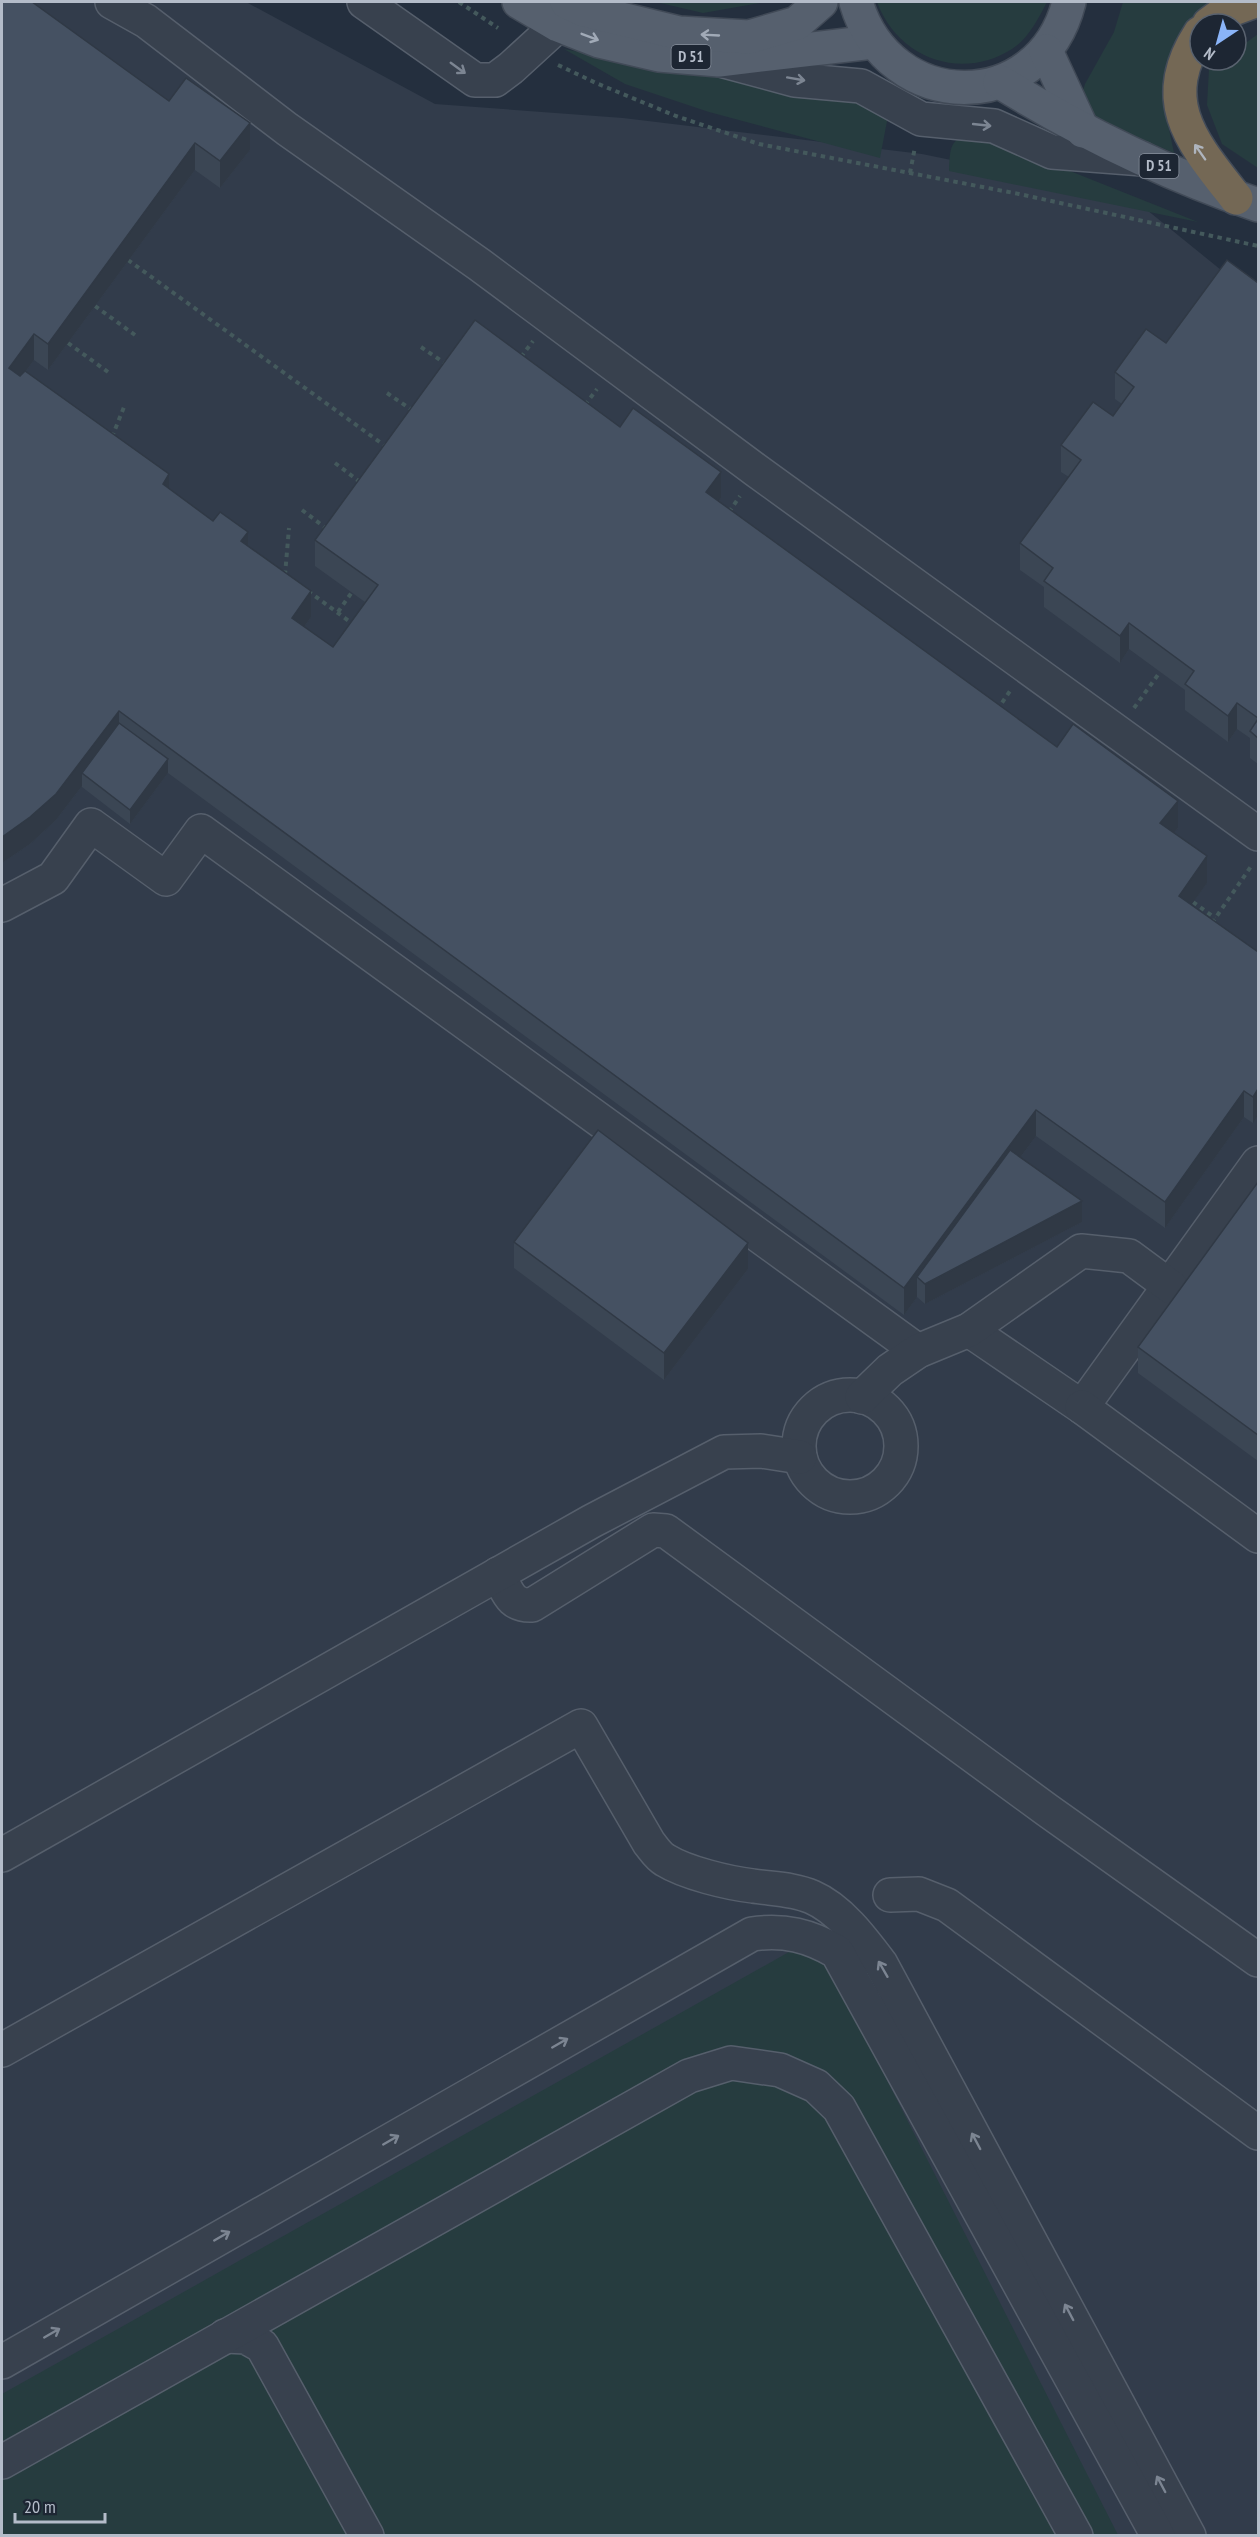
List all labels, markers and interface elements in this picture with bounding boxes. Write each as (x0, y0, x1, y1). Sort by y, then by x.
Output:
north arrow (1188, 12, 1248, 72)
one-way arrow (700, 29, 720, 40)
one-way arrow (580, 32, 598, 43)
text: N (1200, 44, 1219, 65)
road number: D 51 (672, 45, 710, 69)
one-way arrow (449, 61, 465, 74)
one-way arrow (786, 74, 805, 85)
one-way arrow (972, 120, 991, 131)
one-way arrow (1194, 144, 1206, 160)
road number: D 51 (1140, 154, 1178, 178)
one-way arrow (877, 1961, 889, 1978)
one-way arrow (551, 2037, 569, 2048)
one-way arrow (382, 2133, 399, 2145)
one-way arrow (970, 2133, 982, 2150)
one-way arrow (213, 2230, 230, 2242)
one-way arrow (1063, 2304, 1074, 2322)
one-way arrow (43, 2327, 60, 2339)
one-way arrow (1155, 2476, 1167, 2493)
scale bar (15, 2486, 105, 2524)
text: 20 m (24, 2495, 56, 2518)

